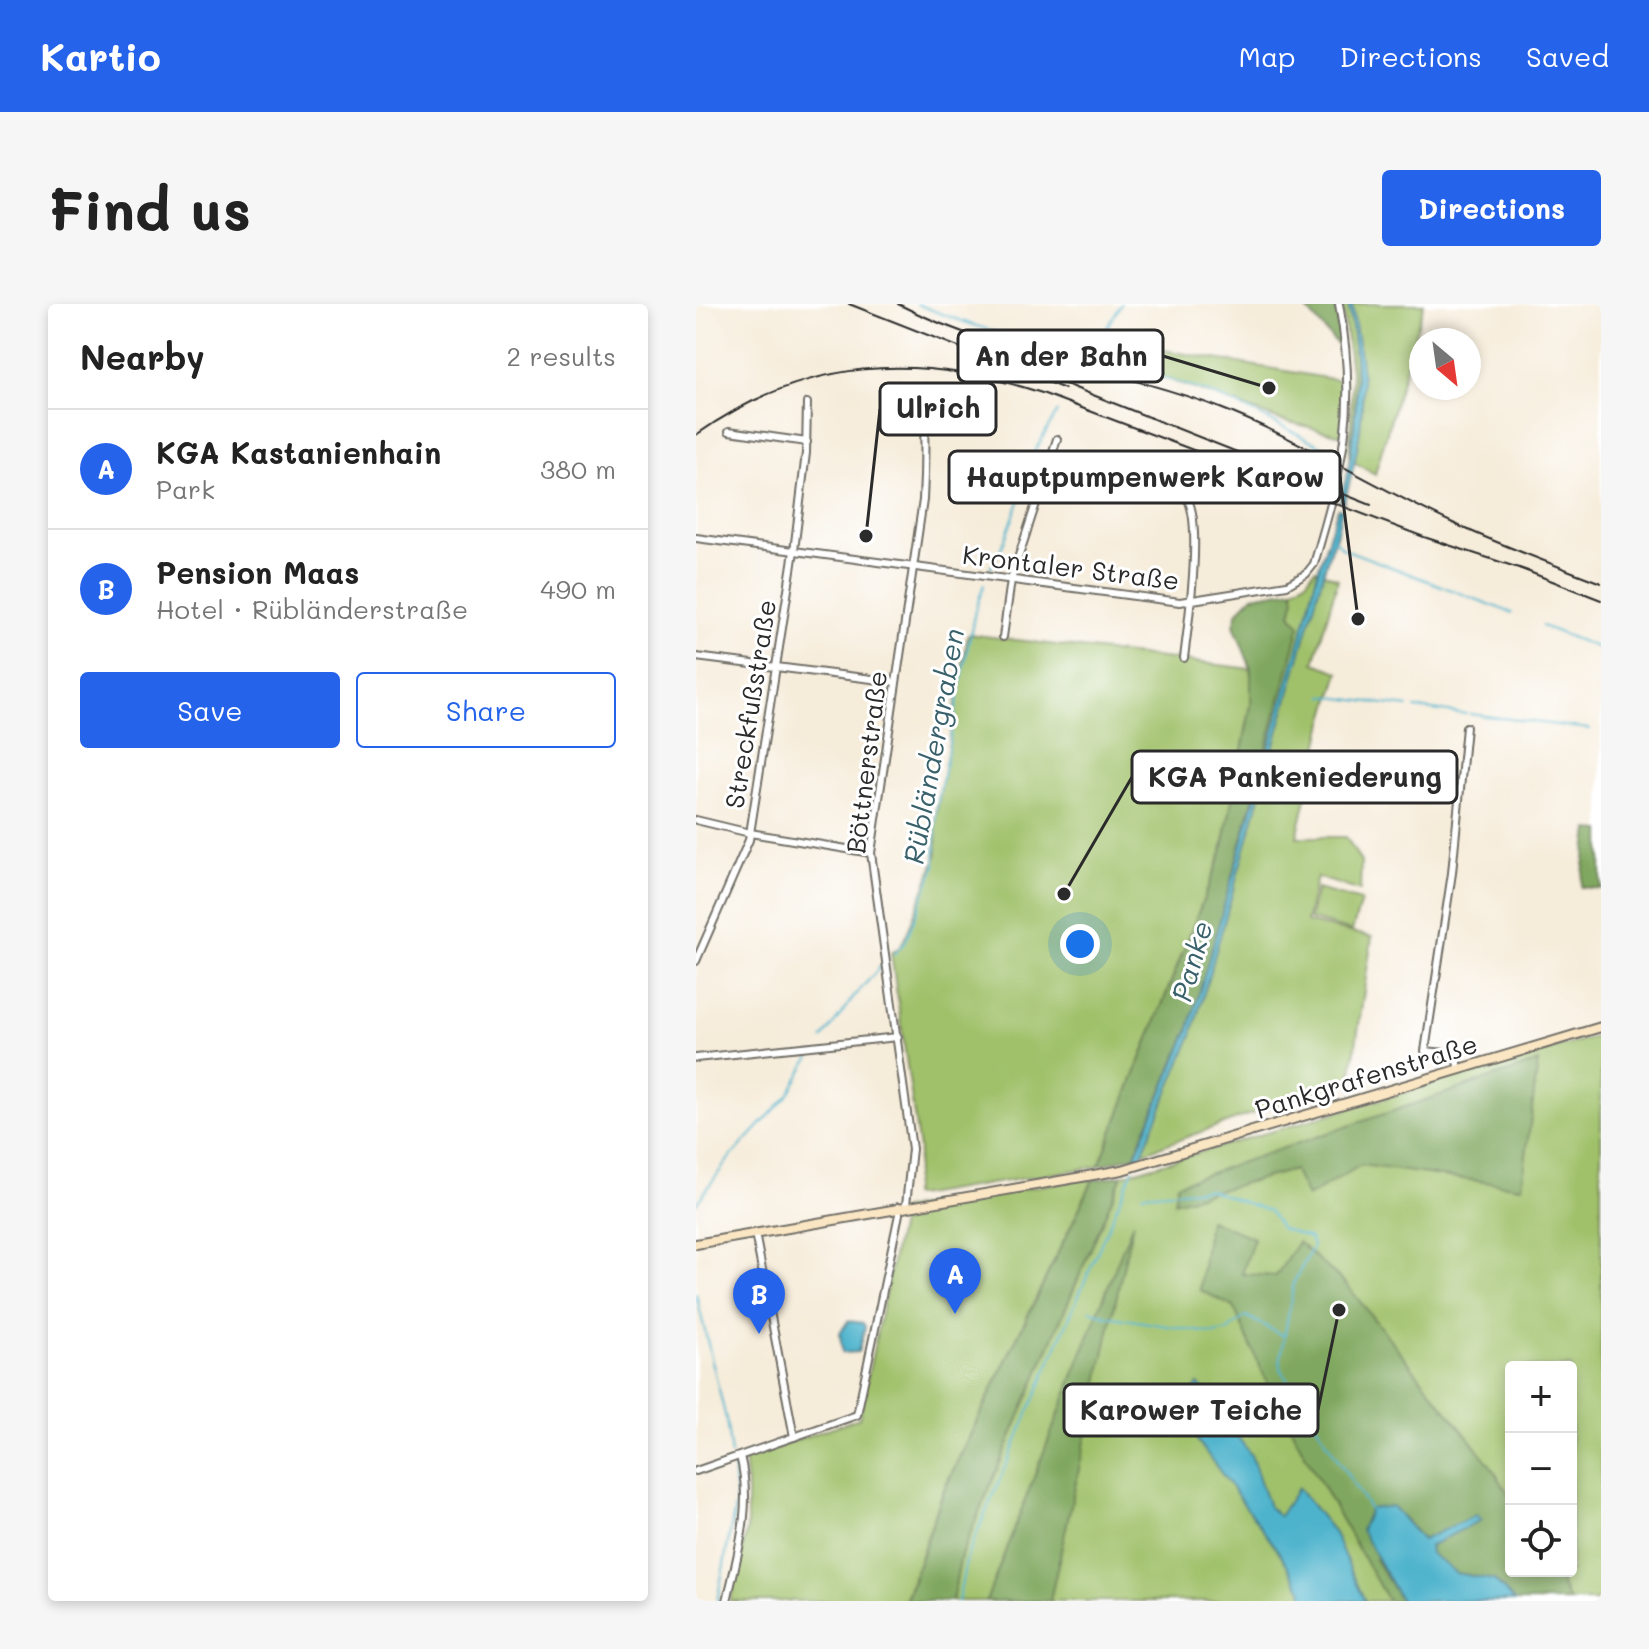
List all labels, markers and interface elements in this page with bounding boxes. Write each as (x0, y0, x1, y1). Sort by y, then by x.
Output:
text: Kartio (40, 31, 161, 81)
text: Map (1239, 38, 1296, 74)
text: Directions (1340, 38, 1482, 74)
text: Saved (1526, 38, 1609, 74)
button: Directions (1382, 170, 1601, 246)
text: Find us (48, 172, 251, 245)
north arrow (1409, 328, 1481, 400)
callout: An der Bahn (958, 330, 1163, 382)
text: Nearby (80, 334, 205, 379)
text: An der Bahn (974, 337, 1148, 373)
text: 2 results (507, 339, 616, 373)
callout: Ulrich (880, 383, 996, 435)
text: Ulrich (896, 389, 980, 425)
text: KGA Kastanienhain (156, 432, 441, 472)
callout: Hauptpumpenwerk Karow (949, 451, 1340, 503)
text: A (97, 452, 115, 486)
text: 380 m (540, 452, 616, 486)
text: Hauptpumpenwerk Karow (966, 458, 1324, 494)
text: Park (156, 472, 215, 506)
street label: Krontaler Straße (961, 537, 1181, 597)
text: Pension Maas (156, 552, 359, 592)
text: B (97, 572, 115, 606)
text: 490 m (540, 572, 616, 606)
text: Hotel · Rübländerstraße (156, 592, 468, 626)
street label: Streckfußstraße (717, 597, 783, 811)
water label: Rübländergraben (895, 625, 971, 867)
street label: Böttnerstraße (838, 669, 894, 855)
button: Save (80, 672, 340, 748)
button: Share (356, 672, 616, 748)
callout: KGA Pankeniederung (1132, 751, 1457, 803)
text: KGA Pankeniederung (1148, 758, 1442, 794)
water label: Panke (1162, 916, 1220, 1006)
your location (1060, 924, 1100, 964)
street label: Pankgrafenstraße (1251, 1026, 1481, 1126)
pin: A (929, 1248, 981, 1314)
pin: B (733, 1268, 785, 1334)
map controls (1505, 1361, 1577, 1577)
button: + (1505, 1361, 1577, 1433)
callout: Karower Teiche (1064, 1384, 1318, 1436)
text: Karower Teiche (1080, 1391, 1302, 1427)
button: − (1505, 1433, 1577, 1505)
button: locate (1505, 1505, 1577, 1577)

